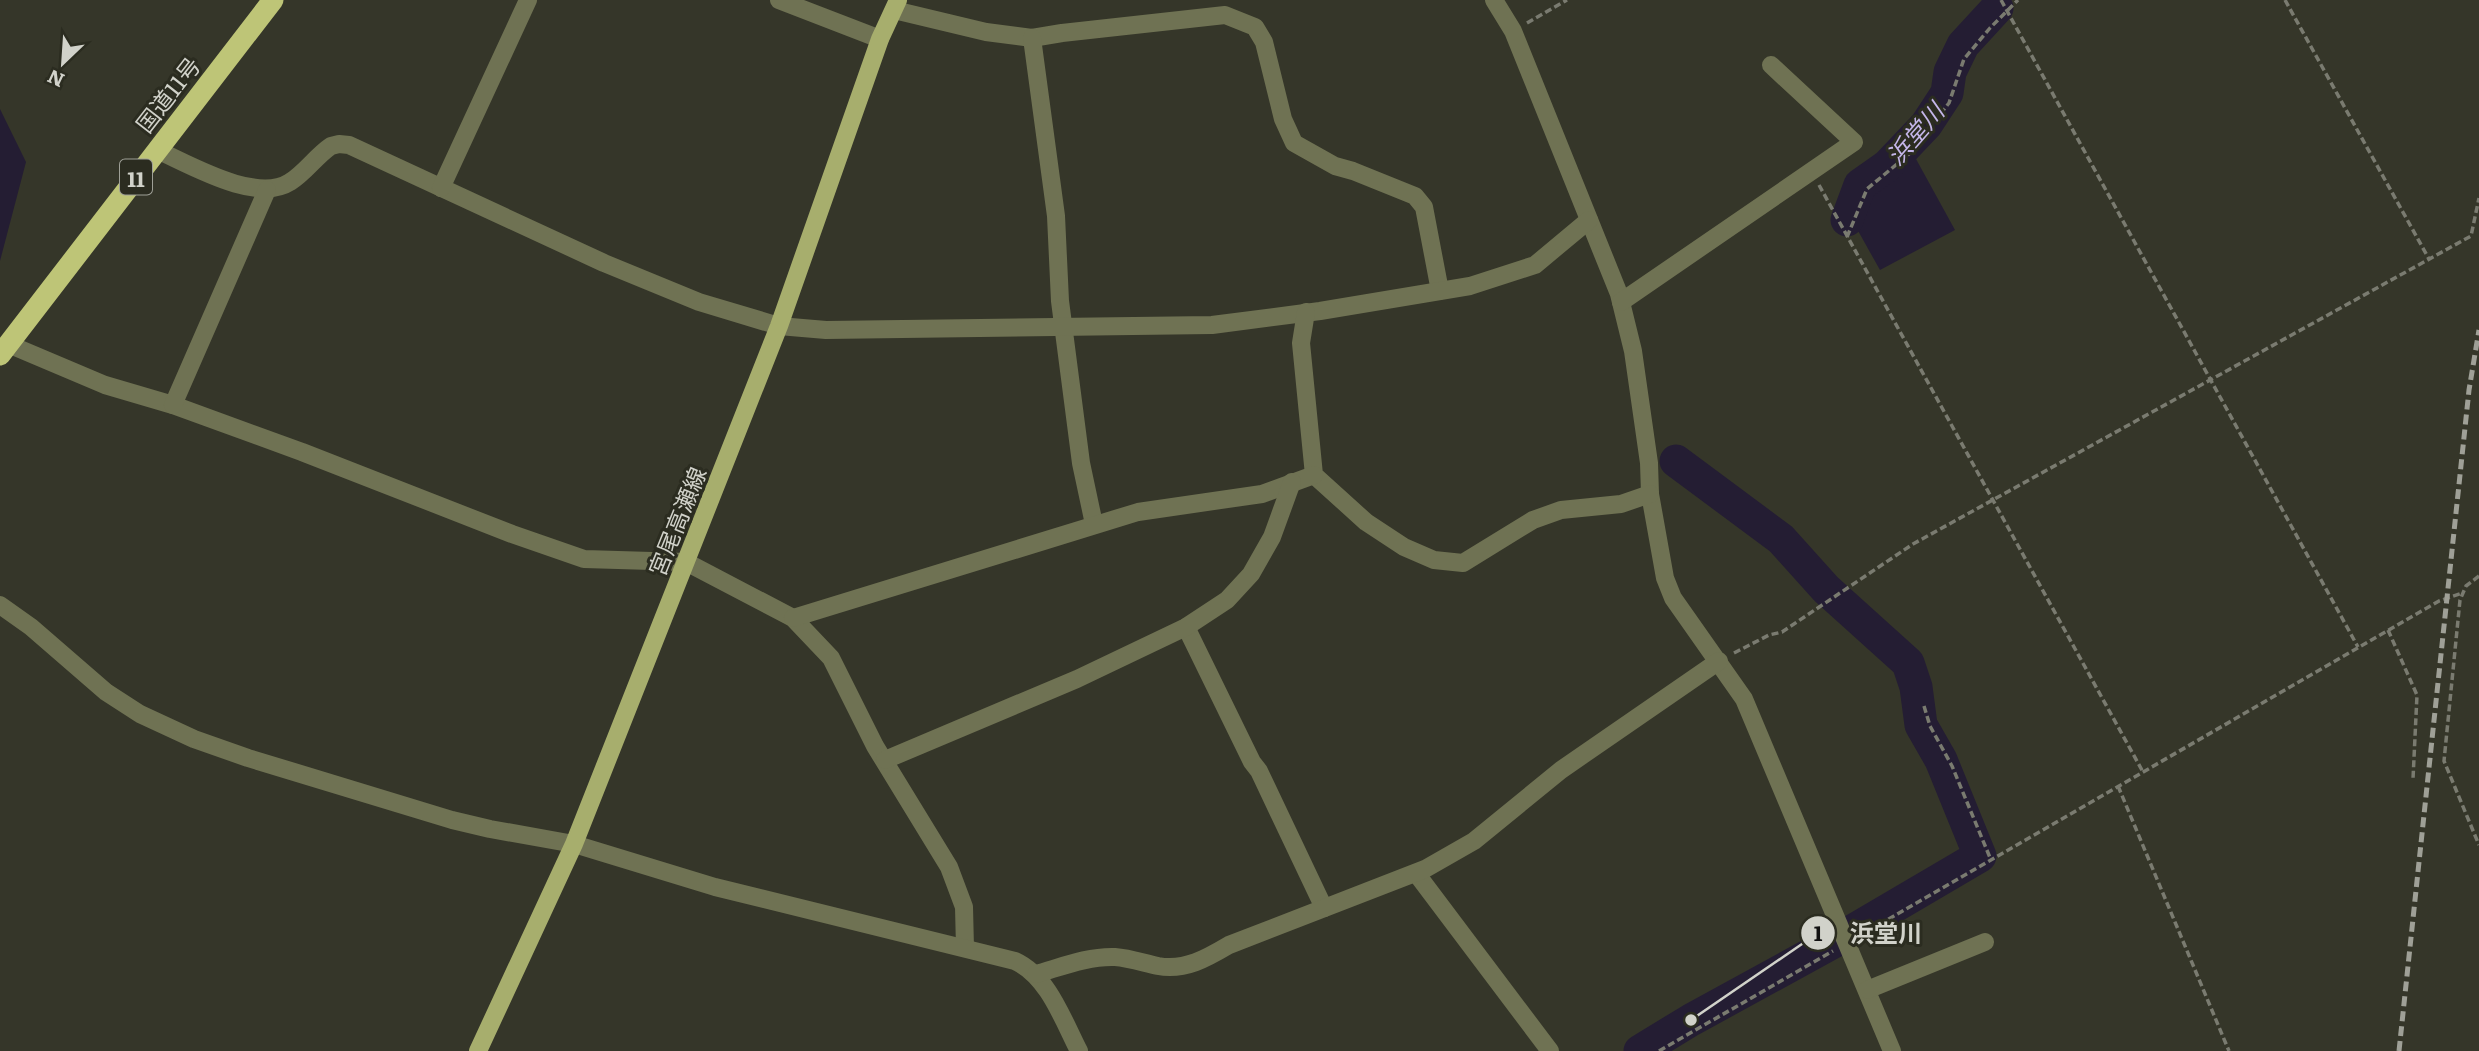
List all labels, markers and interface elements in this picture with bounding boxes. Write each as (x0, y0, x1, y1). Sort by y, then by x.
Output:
north arrow (28, 28, 98, 98)
street label: 国道11号 (127, 49, 207, 139)
text: N (42, 63, 69, 95)
water label: 浜堂川 (1877, 92, 1953, 172)
road number: 11 (120, 160, 152, 194)
street label: 宮尾高瀬線 (639, 461, 713, 581)
callout: 浜堂川 (1801, 911, 1936, 956)
text: 浜堂川 (1850, 914, 1922, 949)
text: 1 (1814, 916, 1823, 947)

